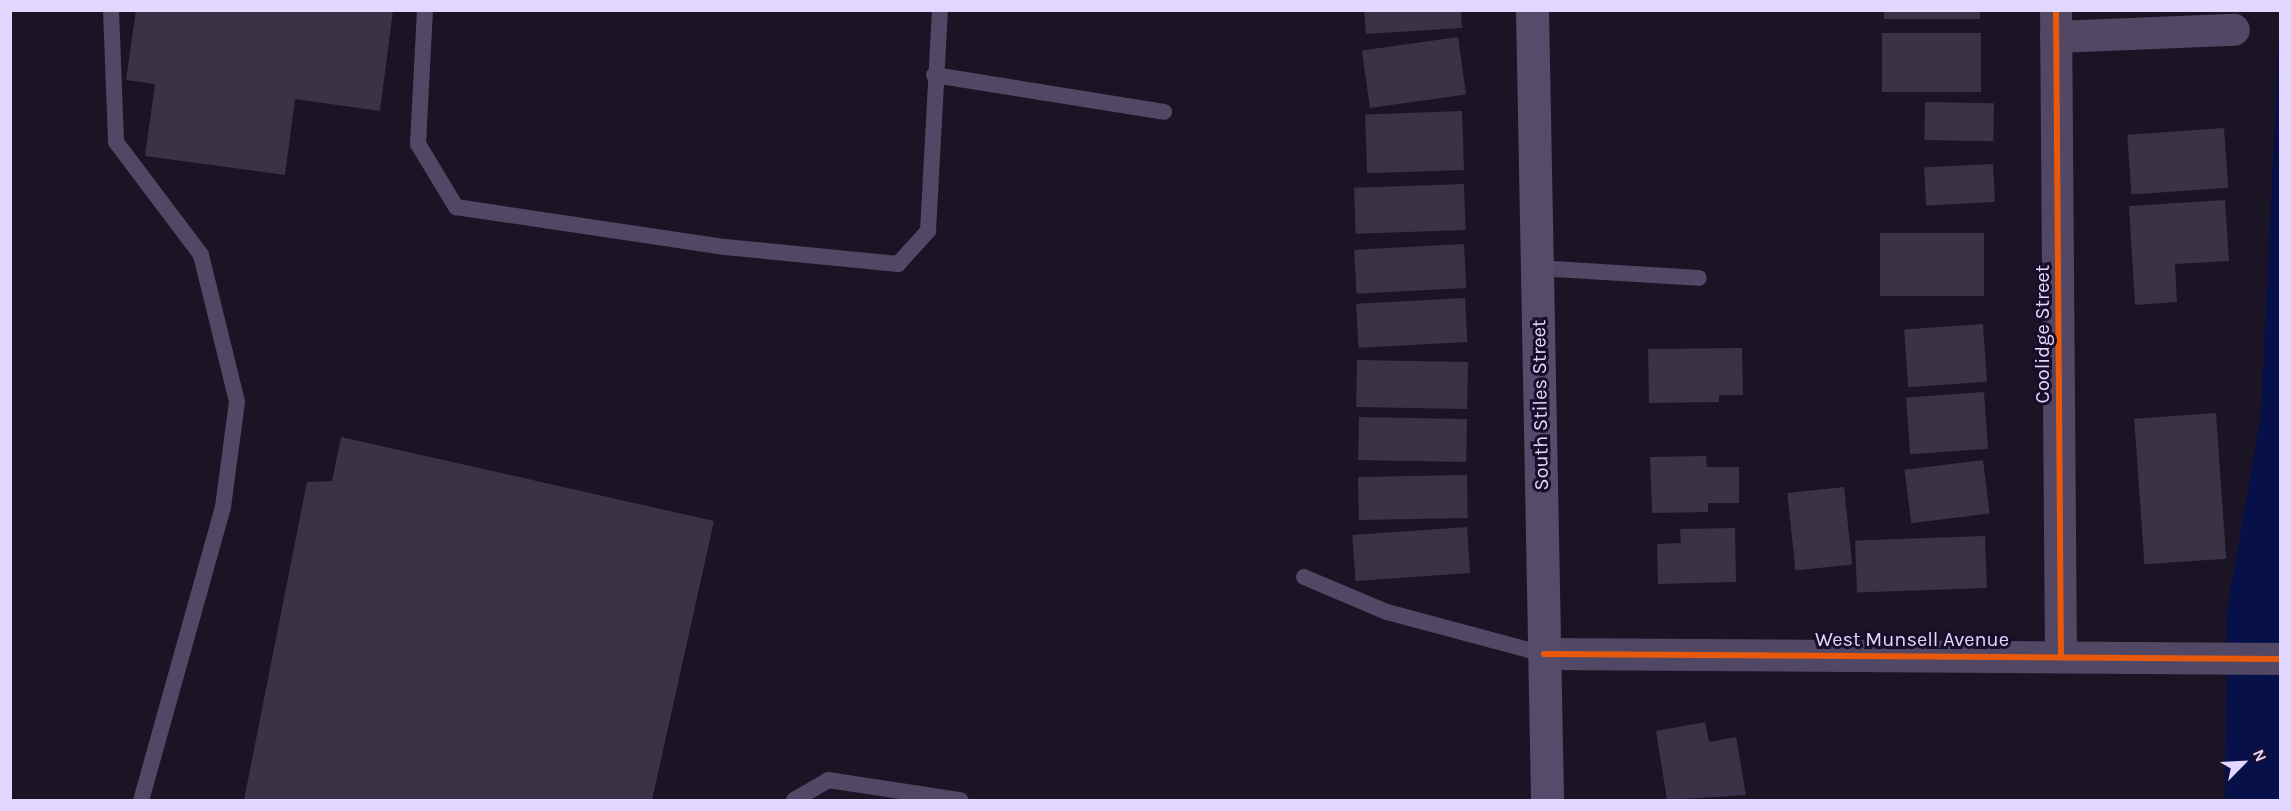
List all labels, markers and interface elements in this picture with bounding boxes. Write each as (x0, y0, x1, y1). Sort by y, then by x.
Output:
street label: Coolidge Street (2030, 265, 2054, 403)
street label: South Stiles Street (1527, 319, 1553, 491)
street label: West Munsell Avenue (1815, 627, 2009, 651)
north arrow (2213, 733, 2273, 793)
text: N (2249, 746, 2271, 765)

